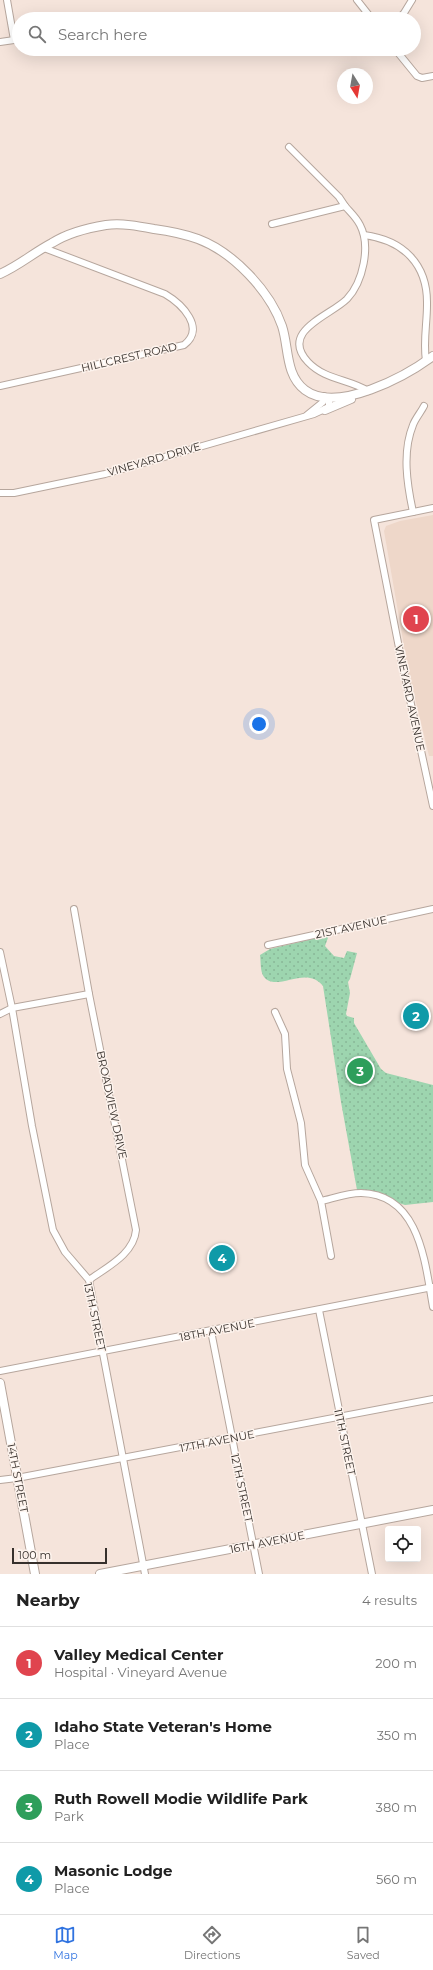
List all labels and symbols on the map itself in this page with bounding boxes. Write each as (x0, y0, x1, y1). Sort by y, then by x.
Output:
north arrow (337, 68, 373, 104)
street label: HILLCREST ROAD (80, 339, 178, 375)
street label: VINEYARD DRIVE (106, 439, 202, 479)
pin: 1 (403, 604, 429, 634)
street label: VINEYARD AVENUE (392, 643, 428, 753)
your location (249, 714, 269, 734)
street label: 21ST AVENUE (314, 913, 388, 941)
pin: 2 (403, 1001, 429, 1031)
street label: BROADVIEW DRIVE (94, 1050, 130, 1160)
pin: 3 (347, 1056, 373, 1086)
pin: 4 (209, 1243, 235, 1273)
street label: 13TH STREET (81, 1281, 109, 1353)
street label: 18TH AVENUE (178, 1316, 256, 1344)
street label: 11TH STREET (331, 1407, 359, 1477)
street label: 17TH AVENUE (178, 1427, 256, 1455)
street label: 14TH STREET (4, 1442, 32, 1515)
street label: 12TH STREET (228, 1452, 256, 1524)
street label: 16TH AVENUE (228, 1528, 306, 1556)
scale bar (12, 1546, 107, 1565)

